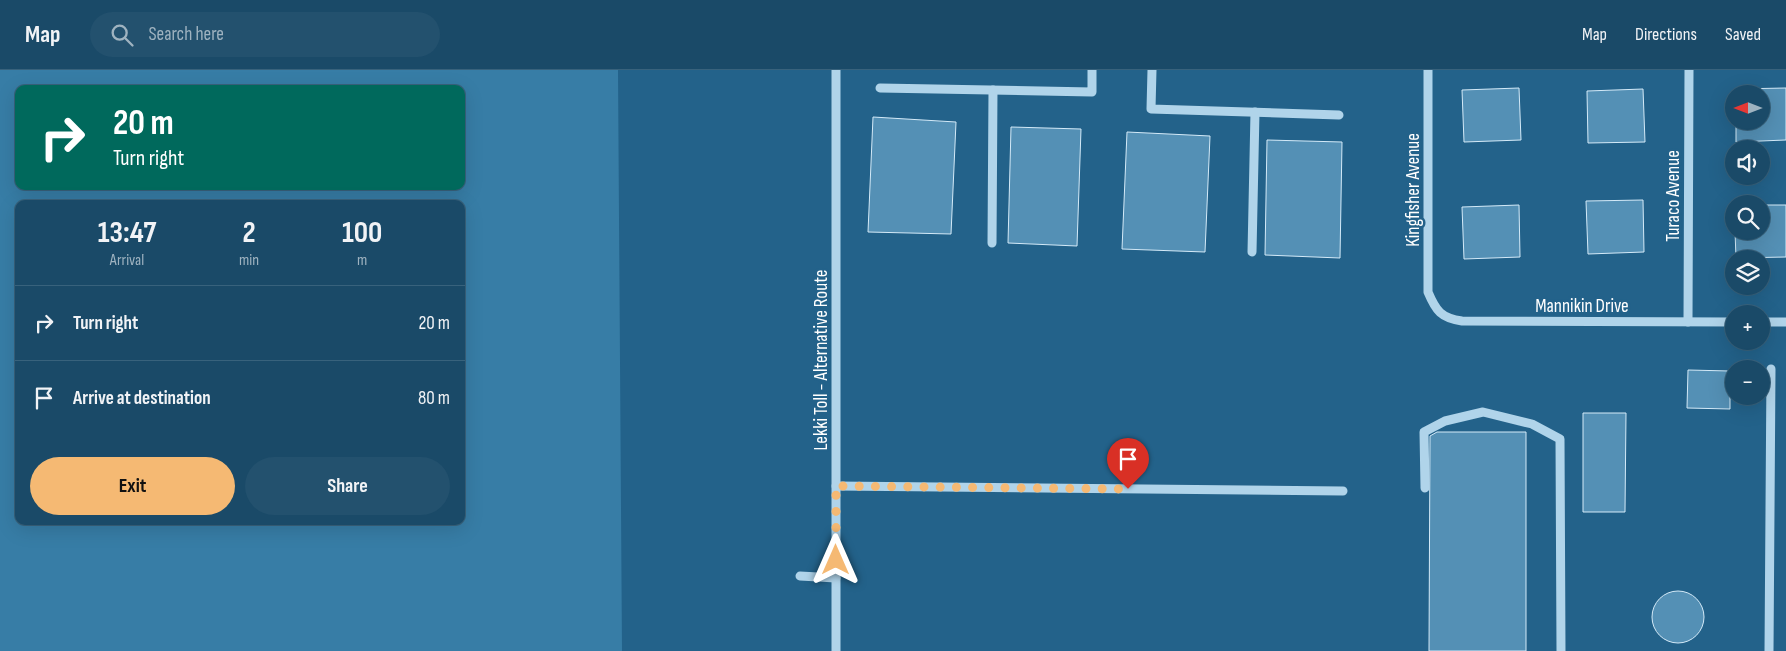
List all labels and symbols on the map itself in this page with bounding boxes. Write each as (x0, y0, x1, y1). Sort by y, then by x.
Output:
north arrow (1725, 85, 1770, 130)
street label: Kingfisher Avenue (1402, 133, 1425, 247)
street label: Turaco Avenue (1662, 150, 1685, 242)
street label: Lekki Toll - Alternative Route (810, 270, 833, 450)
street label: Mannikin Drive (1535, 295, 1629, 318)
pin (1107, 438, 1149, 489)
position arrow (809, 533, 861, 585)

